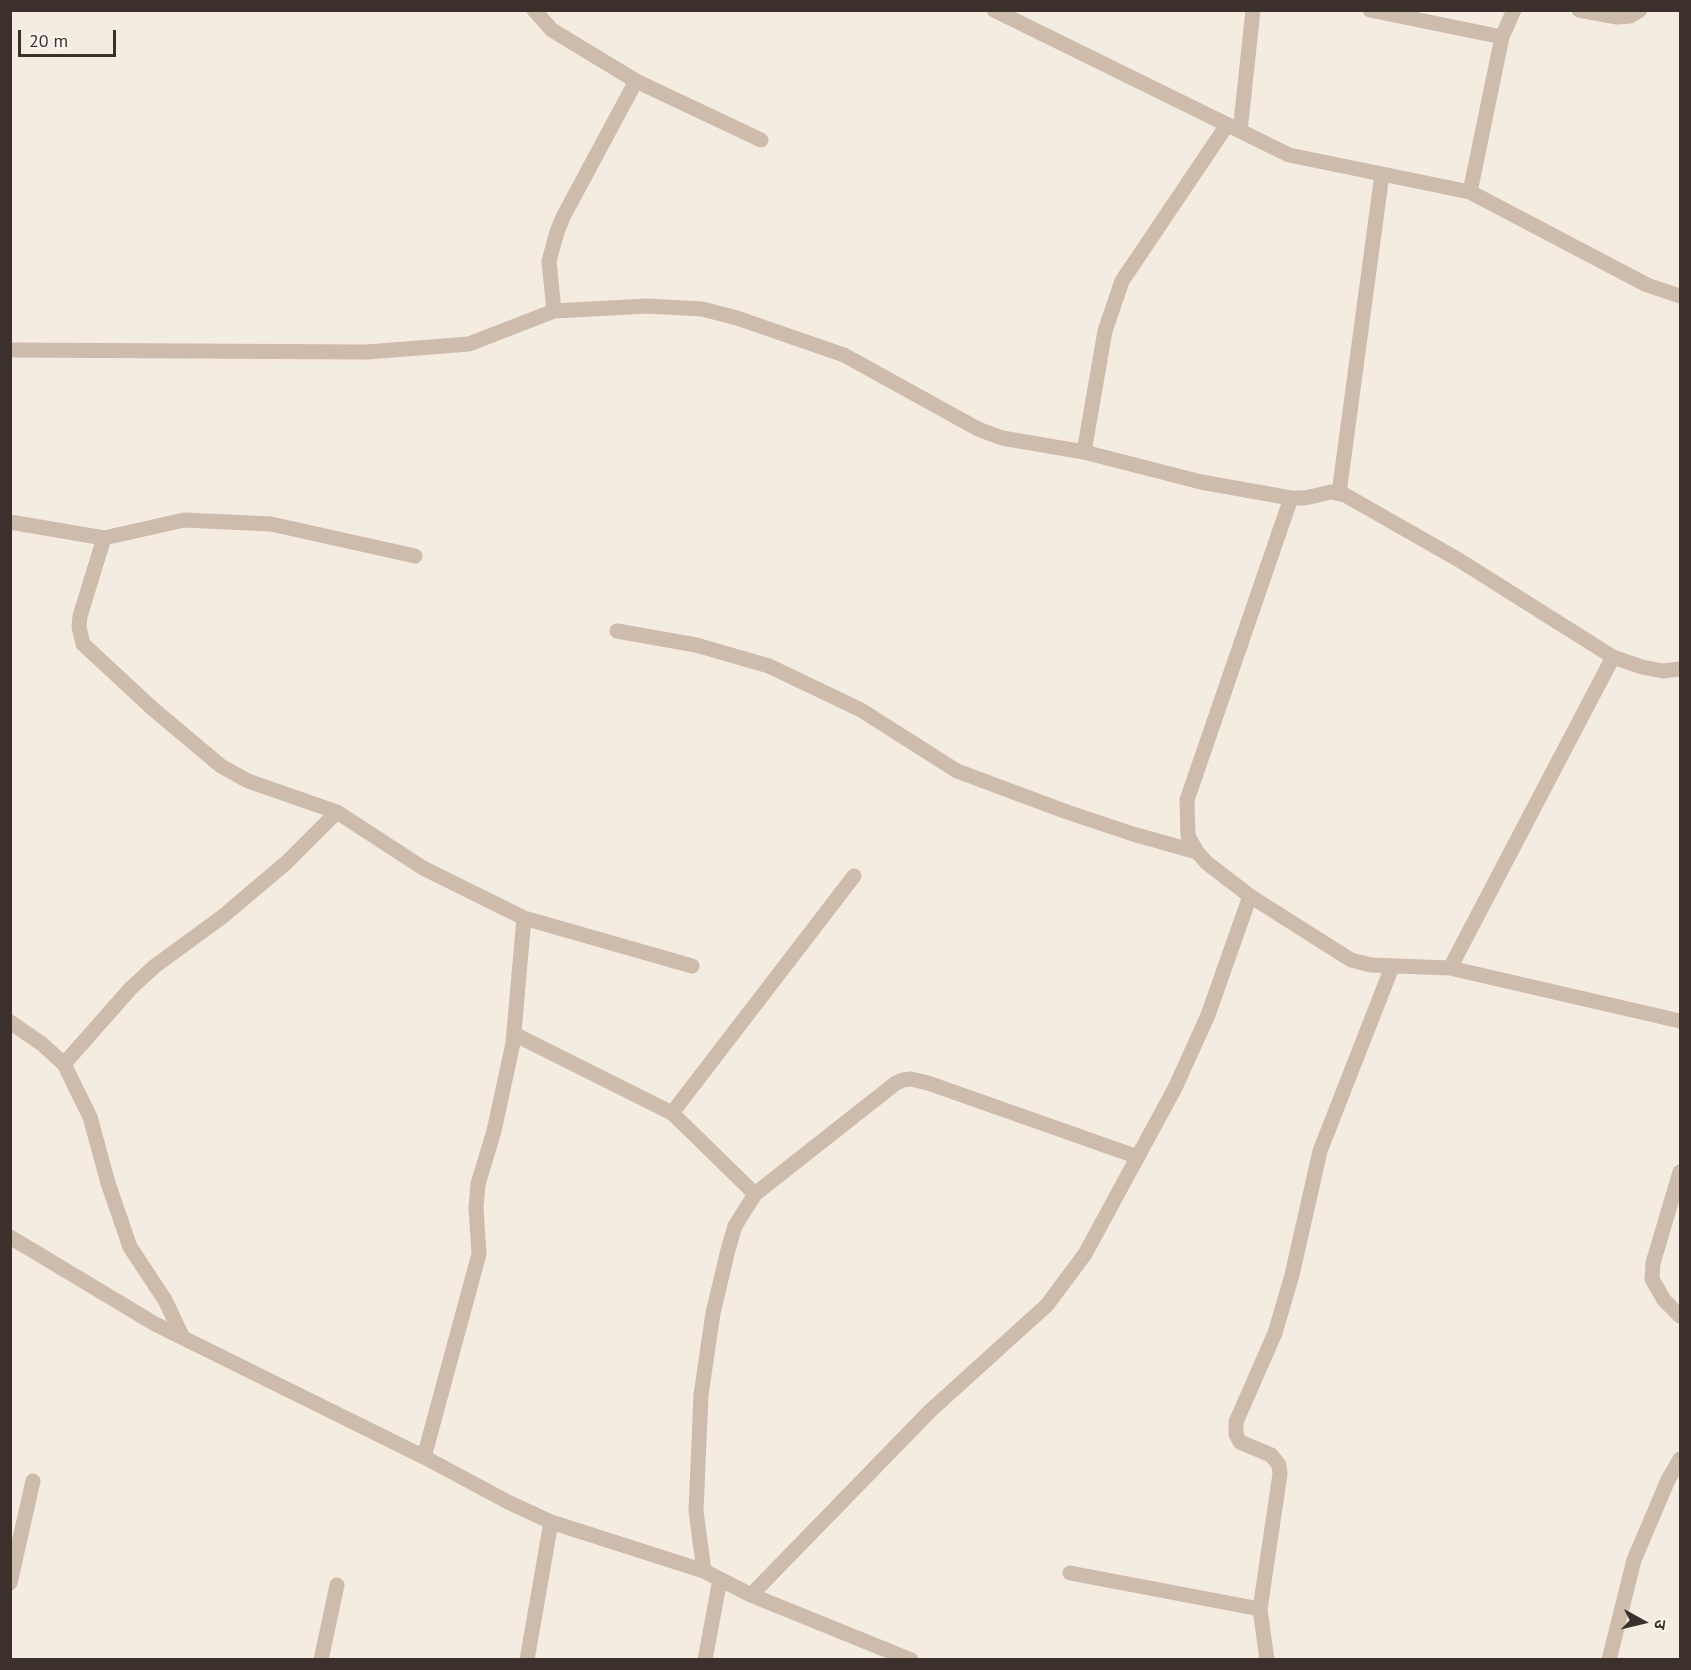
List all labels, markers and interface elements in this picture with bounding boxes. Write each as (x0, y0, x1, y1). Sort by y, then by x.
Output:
scale bar (21, 18, 118, 56)
text: 20 m (29, 29, 68, 52)
north arrow (1613, 1592, 1673, 1652)
text: उ (1650, 1618, 1671, 1631)

